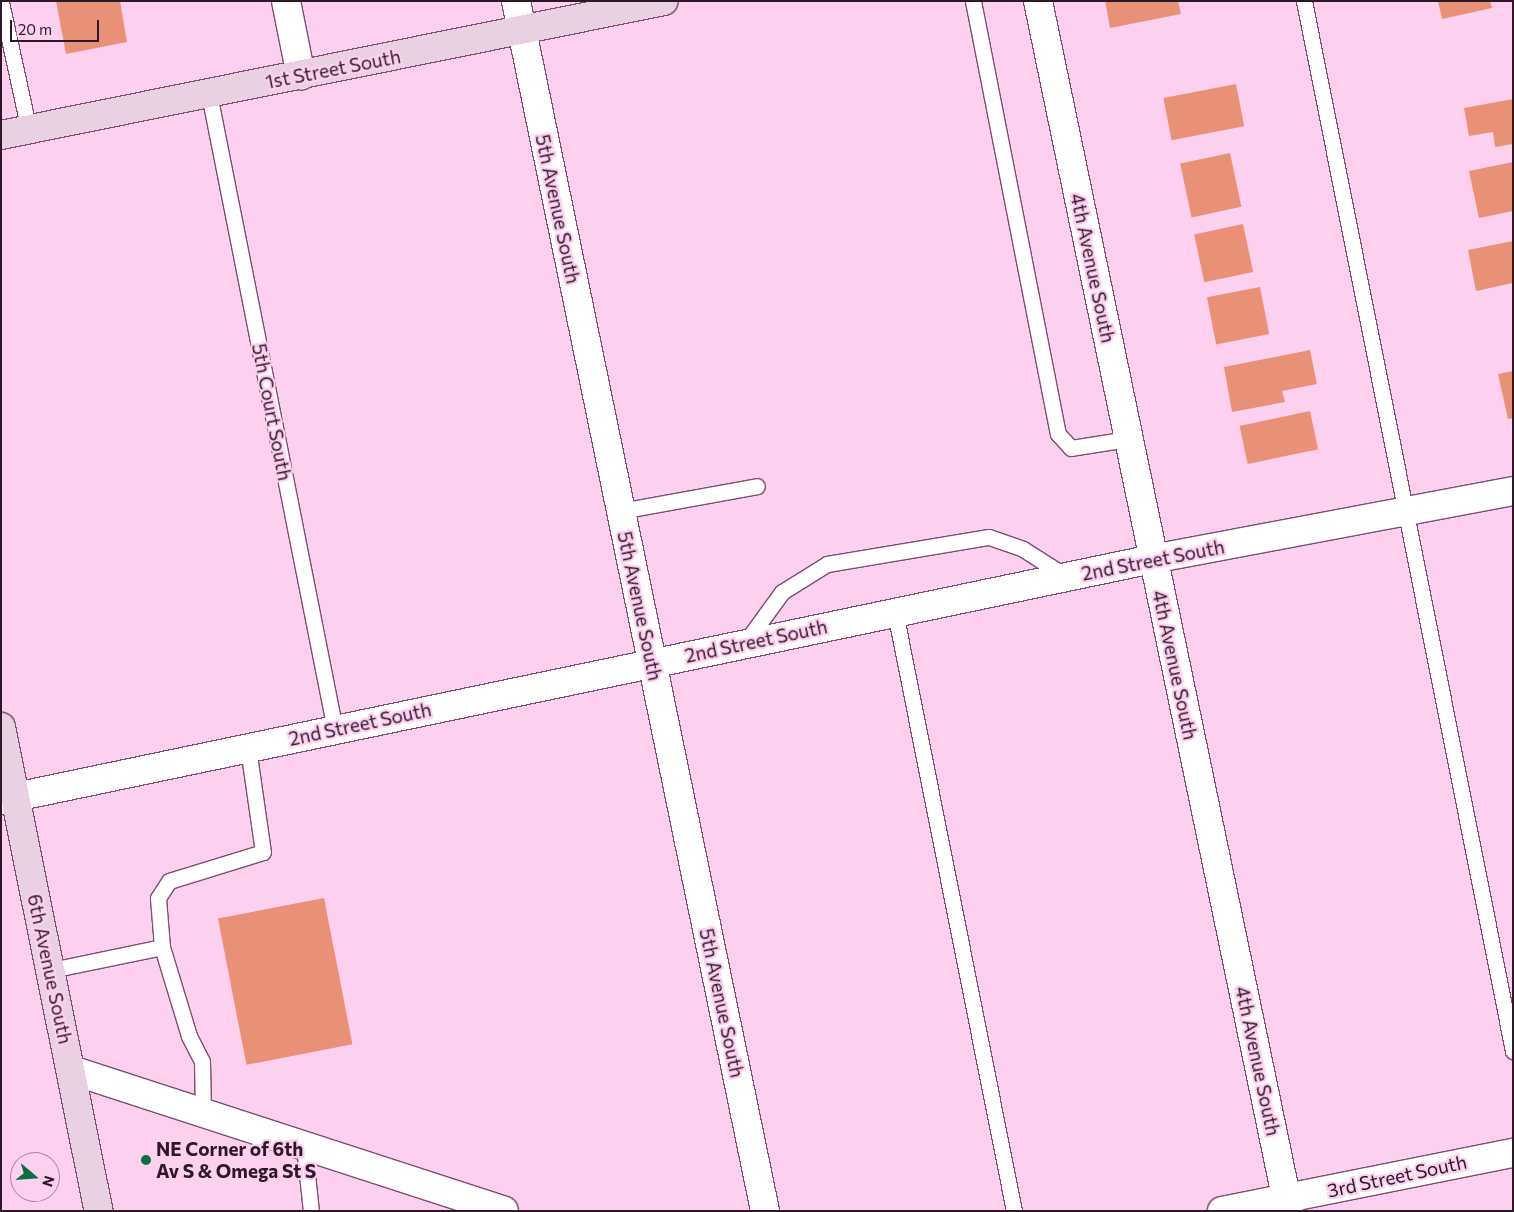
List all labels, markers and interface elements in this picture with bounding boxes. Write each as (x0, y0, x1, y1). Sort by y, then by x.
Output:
scale bar (12, 10, 101, 42)
text: 20 m (18, 20, 52, 38)
street label: 1st Street South (263, 45, 403, 93)
street label: 5th Avenue South (531, 132, 585, 286)
street label: 4th Avenue South (1066, 191, 1120, 345)
street label: 5th Court South (248, 342, 296, 482)
street label: 5th Avenue South (613, 529, 667, 683)
street label: 2nd Street South (1080, 535, 1226, 585)
street label: 4th Avenue South (1148, 588, 1202, 742)
street label: 2nd Street South (683, 615, 829, 667)
street label: 2nd Street South (287, 698, 433, 750)
street label: 6th Avenue South (23, 892, 77, 1046)
street label: 5th Avenue South (695, 926, 749, 1080)
street label: 4th Avenue South (1231, 984, 1285, 1138)
place label: NE Corner of 6th Av S & Omega St S (156, 1138, 316, 1182)
street label: 3rd Street South (1325, 1150, 1469, 1202)
north arrow (10, 1152, 60, 1202)
marker: NE Corner of 6th Av S & Omega St S (140, 1154, 152, 1166)
text: N (39, 1174, 58, 1189)

